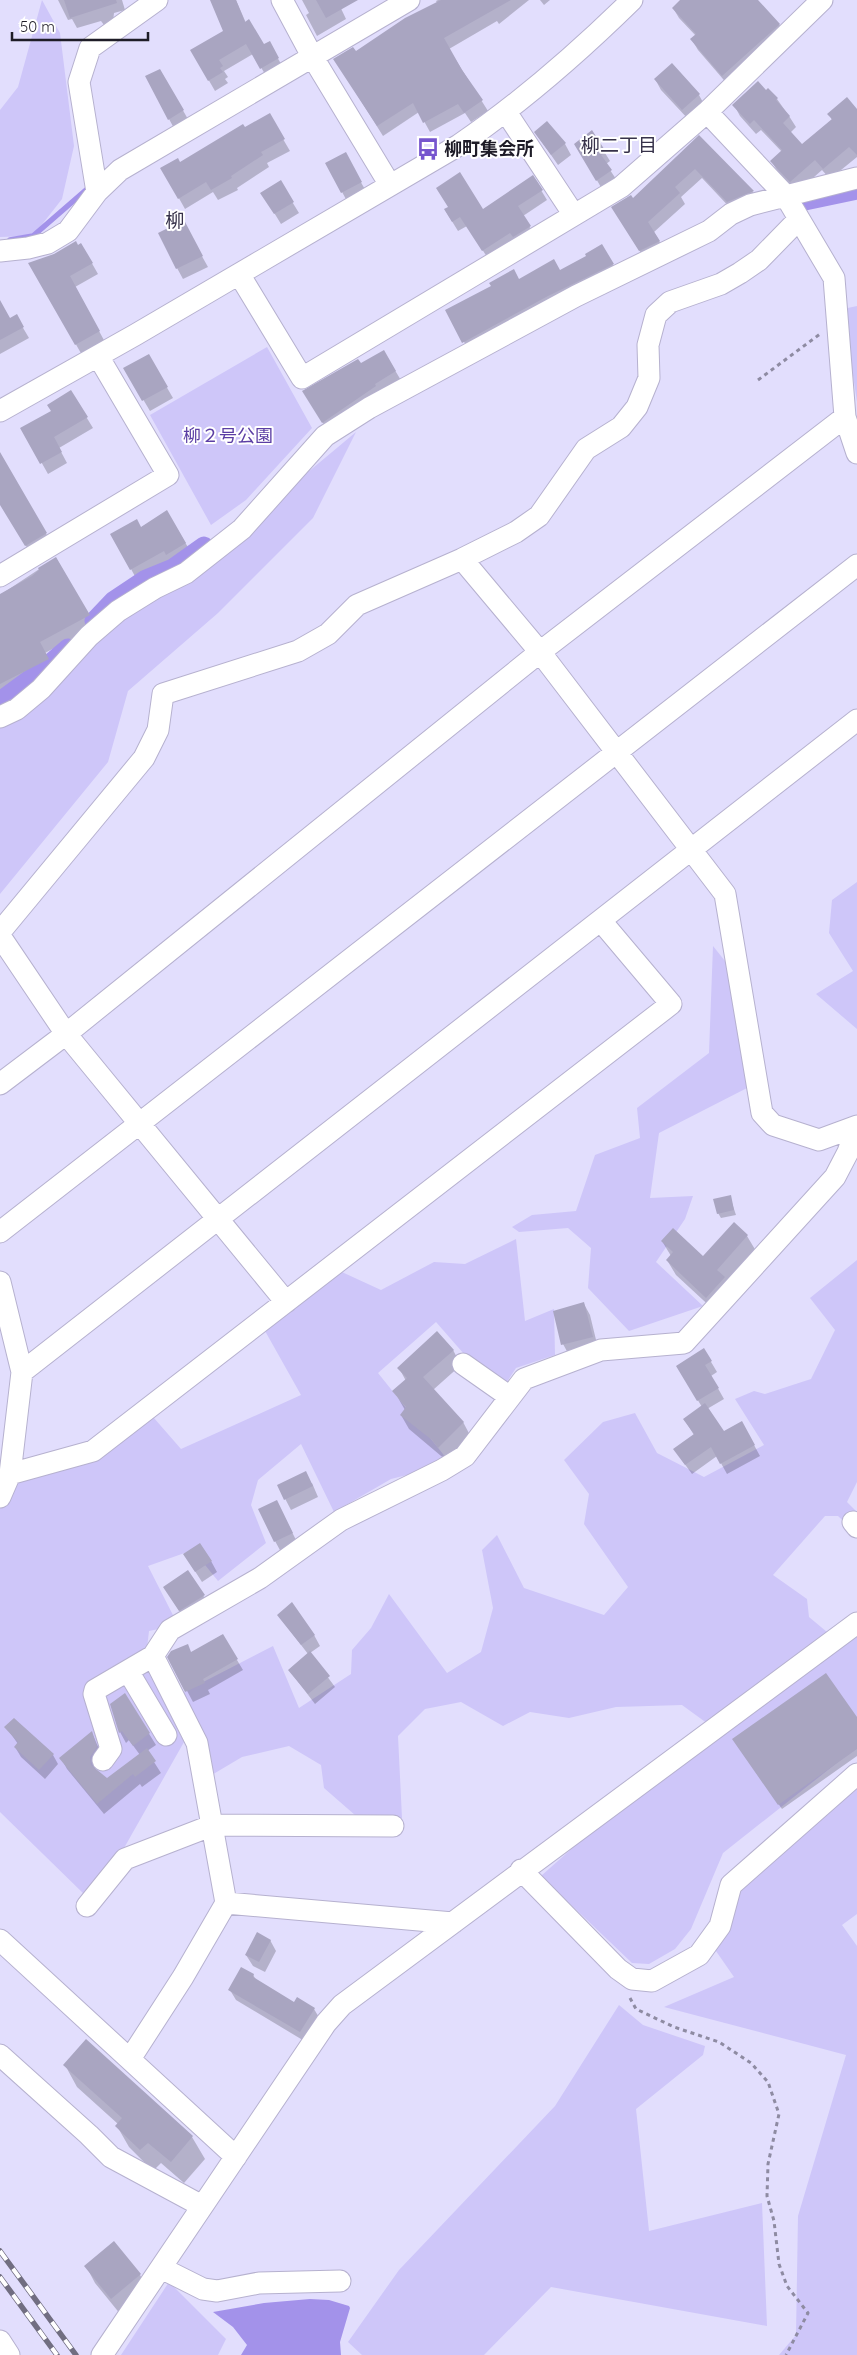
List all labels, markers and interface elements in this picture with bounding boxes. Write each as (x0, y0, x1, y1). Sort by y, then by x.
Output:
scale bar (12, 10, 149, 42)
text: 50 m (20, 17, 55, 36)
district label: 柳二丁目 (581, 133, 657, 157)
bus stop icon: 柳町集会所 (415, 136, 441, 162)
place label: 柳町集会所 (444, 137, 534, 160)
district label: 柳 (165, 208, 185, 232)
park label: 柳２号公園 (183, 424, 273, 447)

